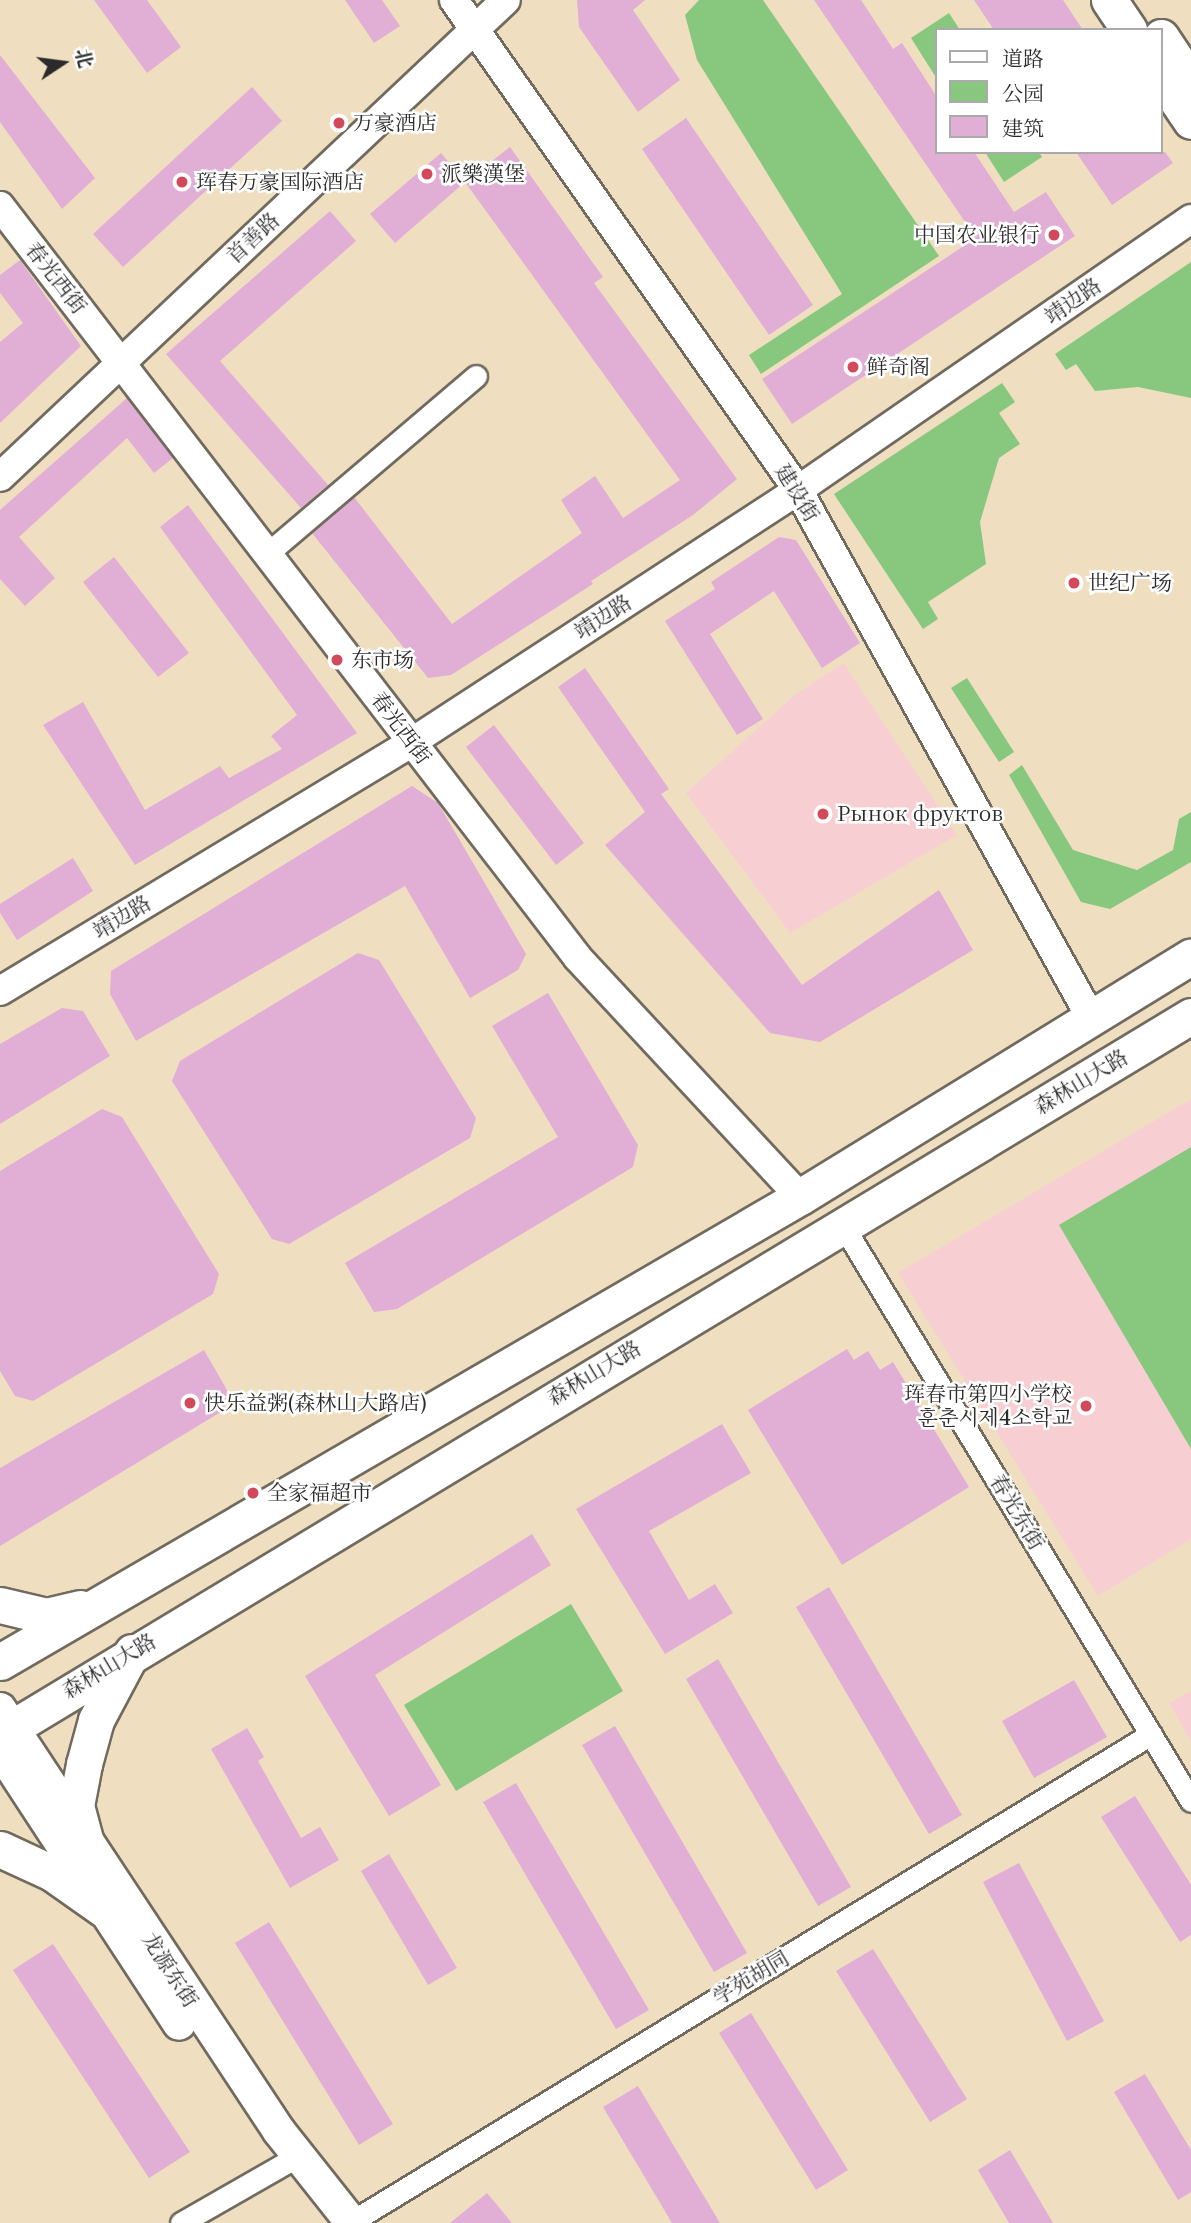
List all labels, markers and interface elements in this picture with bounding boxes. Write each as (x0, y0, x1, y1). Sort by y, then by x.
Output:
north arrow (28, 28, 98, 98)
legend (936, 28, 1163, 154)
text: 北 (71, 46, 97, 70)
text: 道路 (1002, 46, 1044, 71)
text: 公园 (1002, 81, 1044, 106)
place label: 万豪酒店 (353, 110, 437, 136)
marker: 万豪酒店 (331, 115, 347, 131)
text: 建筑 (1002, 116, 1044, 141)
place label: 派樂漢堡 (441, 161, 525, 187)
marker: 派樂漢堡 (419, 166, 435, 182)
place label: 珲春万豪国际酒店 (196, 169, 364, 195)
marker: 珲春万豪国际酒店 (174, 174, 190, 190)
street label: 首善路 (221, 207, 285, 269)
place label: 中国农业银行 (914, 222, 1040, 248)
marker: 中国农业银行 (1046, 227, 1062, 243)
street label: 春光西街 (20, 237, 92, 319)
street label: 靖边路 (1040, 273, 1106, 329)
place label: 鲜奇阁 (867, 354, 930, 380)
marker: 鲜奇阁 (845, 359, 861, 375)
street label: 建设街 (770, 460, 824, 526)
place label: 世纪广场 (1088, 570, 1172, 596)
marker: 世纪广场 (1066, 575, 1082, 591)
street label: 靖边路 (570, 589, 636, 645)
place label: 东市场 (351, 647, 414, 673)
marker: 东市场 (329, 652, 345, 668)
street label: 春光西街 (366, 687, 436, 769)
place label: Рынок фруктов (837, 801, 1003, 827)
marker: Рынок фруктов (815, 806, 831, 822)
street label: 靖边路 (89, 890, 155, 944)
street label: 森林山大路 (1030, 1044, 1132, 1120)
street label: 森林山大路 (543, 1335, 645, 1411)
place label: 珲春市第四小学校 훈춘시제4소학교 (904, 1381, 1072, 1431)
place label: 快乐益粥(森林山大路店) (204, 1390, 427, 1416)
marker: 快乐益粥(森林山大路店) (182, 1395, 198, 1411)
marker: 珲春市第四小学校 훈춘시제4소학교 (1078, 1398, 1094, 1414)
street label: 春光东街 (985, 1470, 1049, 1554)
place label: 全家福超市 (267, 1480, 372, 1506)
marker: 全家福超市 (245, 1485, 261, 1501)
street label: 森林山大路 (58, 1628, 160, 1704)
street label: 龙源东街 (137, 1928, 203, 2012)
street label: 学苑胡同 (709, 1946, 793, 2010)

